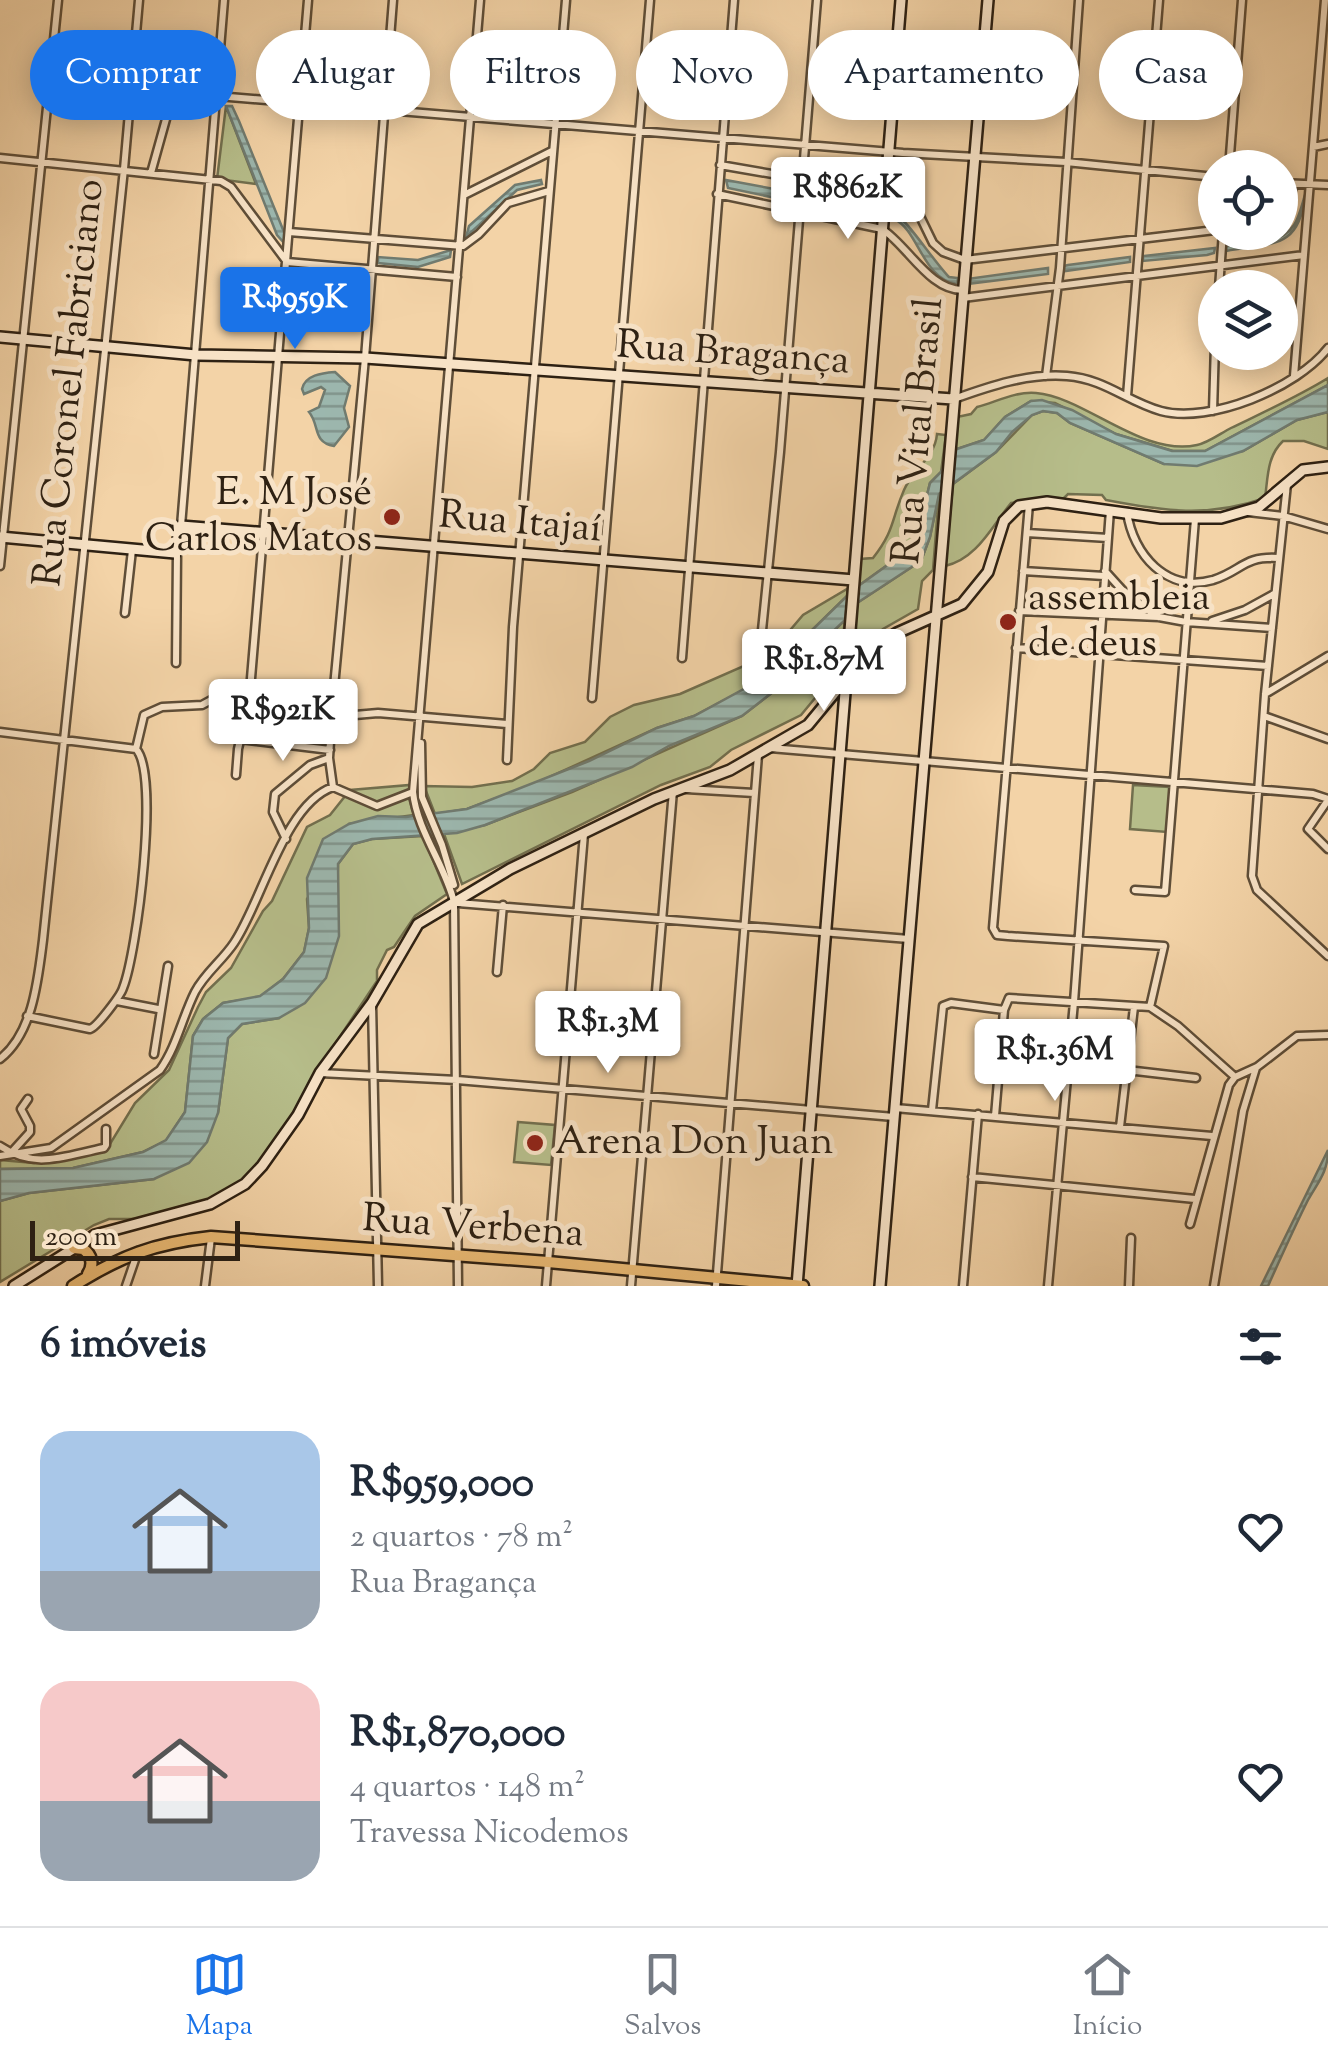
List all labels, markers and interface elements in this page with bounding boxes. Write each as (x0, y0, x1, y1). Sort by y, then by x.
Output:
chip: Comprar (30, 30, 236, 120)
chip: Alugar (256, 30, 430, 120)
chip: Filtros (450, 30, 616, 120)
chip: Novo (636, 30, 788, 120)
chip: Apartamento (808, 30, 1079, 120)
chip: Casa (1099, 30, 1243, 120)
map controls (1198, 150, 1298, 370)
button: locate (1198, 150, 1298, 250)
pin: R$862K (767, 157, 929, 242)
text: R$862K (793, 166, 903, 212)
street label: Rua Coronel Fabriciano (21, 176, 121, 590)
pin: R$959K (214, 267, 376, 352)
button: layers (1198, 270, 1298, 370)
text: R$959K (242, 276, 348, 322)
street label: Rua Vital Brasil (880, 295, 960, 567)
street label: Rua Bragança (615, 318, 851, 392)
place label: E. M José Carlos Matos (145, 466, 372, 569)
street label: Rua Itajaí (436, 488, 604, 560)
marker: E. M José Carlos Matos (381, 506, 403, 528)
place label: assembleia de deus (1028, 571, 1210, 674)
marker: assembleia de deus (997, 611, 1019, 633)
pin: R$1.87M (732, 629, 916, 714)
text: R$1.87M (764, 638, 884, 684)
pin: R$921K (202, 679, 364, 764)
text: R$921K (231, 688, 335, 734)
pin: R$1.3M (527, 991, 689, 1076)
text: R$1.3M (557, 1000, 659, 1046)
pin: R$1.36M (963, 1019, 1147, 1104)
text: R$1.36M (997, 1028, 1113, 1074)
place label: Arena Don Juan (555, 1115, 833, 1172)
marker: Arena Don Juan (524, 1132, 546, 1154)
street label: Rua Verbena (360, 1192, 586, 1264)
scale bar (30, 1216, 240, 1260)
text: 200 m (45, 1218, 117, 1258)
text: 6 imóveis (40, 1316, 207, 1376)
icon: filters (1233, 1319, 1288, 1374)
text: R$959,000 (350, 1455, 534, 1515)
icon: home (120, 1471, 240, 1591)
icon: heart (1233, 1504, 1288, 1559)
text: 2 quartos · 78 m² (350, 1515, 573, 1561)
text: Rua Bragança (350, 1561, 537, 1607)
text: R$1,870,000 (350, 1705, 566, 1765)
icon: home (120, 1721, 240, 1841)
icon: heart (1233, 1754, 1288, 1809)
text: 4 quartos · 148 m² (350, 1765, 585, 1811)
text: Travessa Nicodemos (350, 1811, 629, 1857)
tab: Mapa (186, 1947, 253, 2047)
tab: Salvos (624, 1947, 701, 2047)
tab: Início (1073, 1947, 1142, 2047)

